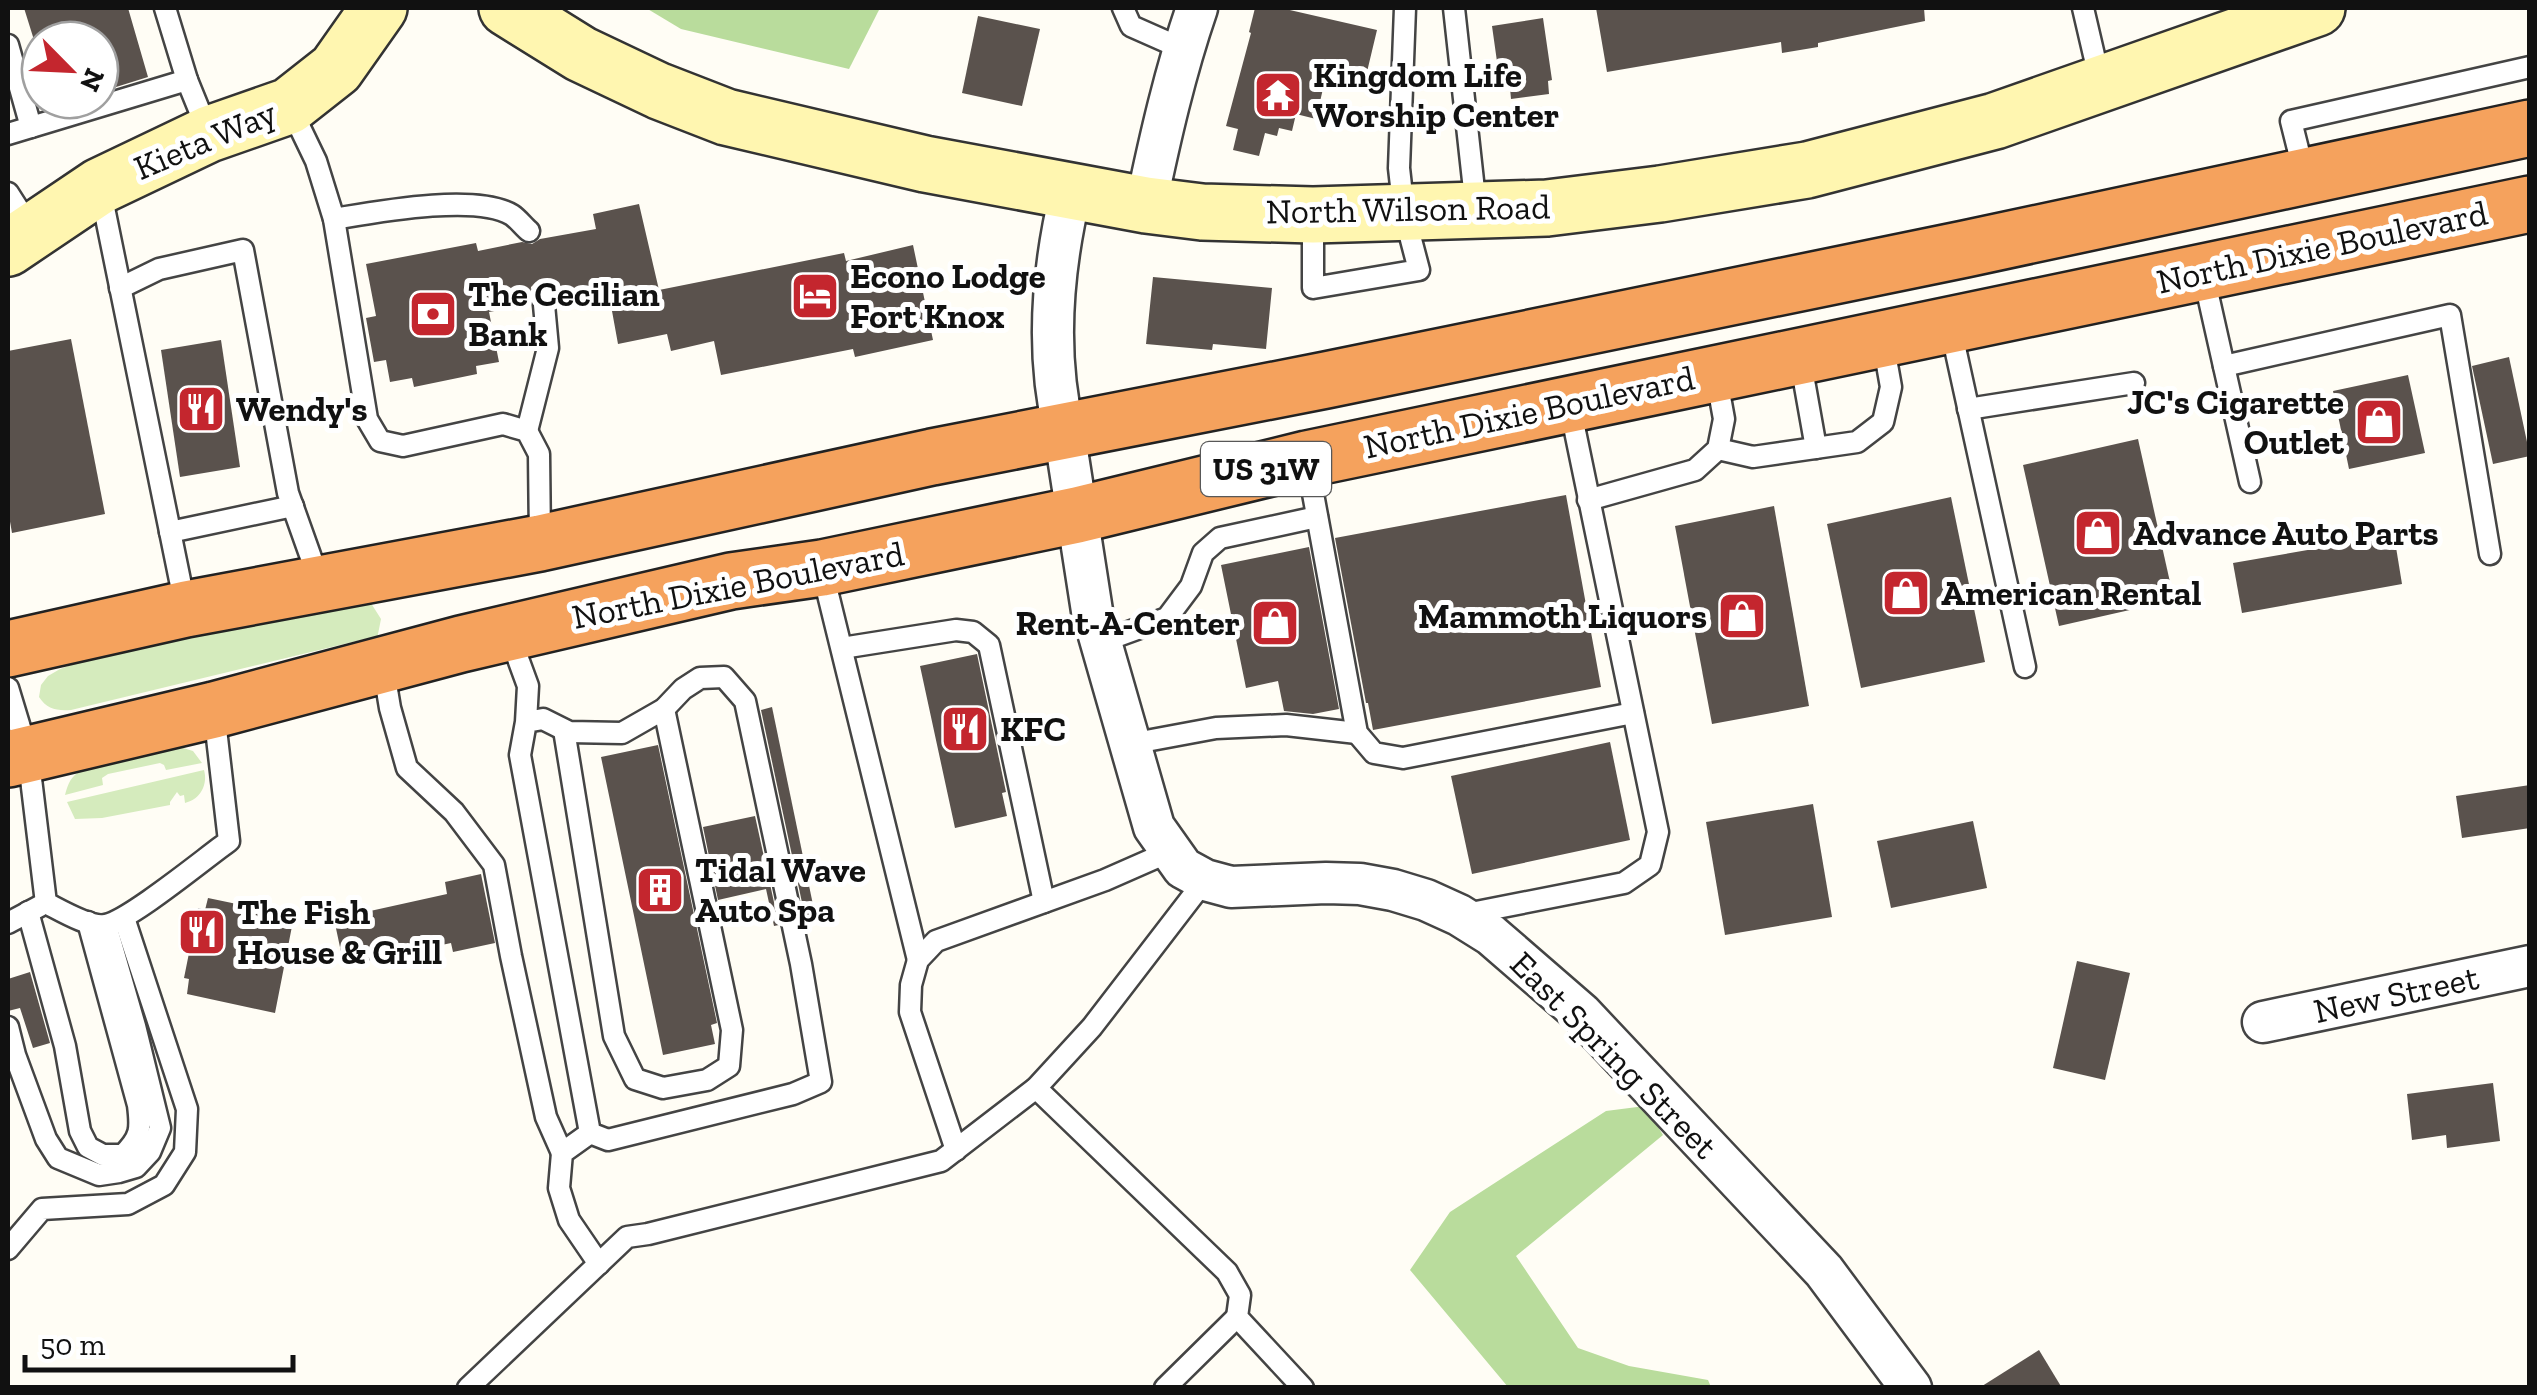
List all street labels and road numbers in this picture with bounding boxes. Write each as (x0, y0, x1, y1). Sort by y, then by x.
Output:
street label: Kieta Way (127, 91, 283, 189)
street label: North Wilson Road (1265, 186, 1551, 232)
street label: North Dixie Boulevard (2153, 191, 2491, 303)
street label: North Dixie Boulevard (1360, 356, 1698, 468)
road number: US 31W (1201, 442, 1331, 496)
street label: North Dixie Boulevard (569, 532, 907, 638)
street label: East Spring Street (1502, 943, 1726, 1167)
street label: New Street (2310, 956, 2482, 1032)

